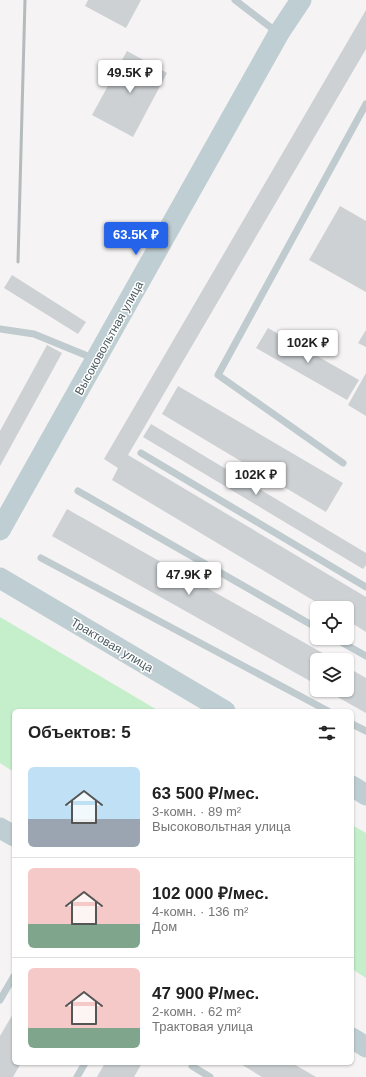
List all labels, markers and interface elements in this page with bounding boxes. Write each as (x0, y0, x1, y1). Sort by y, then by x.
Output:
pin: 49.5K ₽ (93, 60, 167, 94)
text: 49.5K ₽ (107, 65, 153, 80)
pin: 63.5K ₽ (99, 222, 173, 256)
text: 63.5K ₽ (113, 227, 159, 242)
street label: Высоковольтная улица (72, 278, 146, 397)
pin: 102K ₽ (275, 330, 341, 364)
text: 102K ₽ (287, 335, 329, 350)
pin: 102K ₽ (223, 462, 289, 496)
text: 102K ₽ (235, 467, 277, 482)
pin: 47.9K ₽ (152, 562, 226, 596)
text: 47.9K ₽ (166, 567, 212, 582)
map controls (310, 601, 354, 697)
button: locate (310, 601, 354, 645)
street label: Трактовая улица (68, 615, 156, 675)
button: layers (310, 653, 354, 697)
icon: filters (316, 722, 338, 744)
text: Объектов: 5 (28, 723, 131, 742)
icon: home (60, 783, 108, 831)
text: 63 500 ₽/мес. (152, 784, 259, 803)
text: 3-комн. · 89 m² (152, 804, 241, 819)
text: Высоковольтная улица (152, 819, 291, 834)
icon: home (60, 884, 108, 932)
text: 102 000 ₽/мес. (152, 884, 269, 903)
text: 4-комн. · 136 m² (152, 904, 248, 919)
text: Дом (152, 919, 177, 934)
icon: home (60, 984, 108, 1032)
text: 47 900 ₽/мес. (152, 984, 259, 1003)
text: 2-комн. · 62 m² (152, 1004, 241, 1019)
text: Трактовая улица (152, 1019, 253, 1034)

